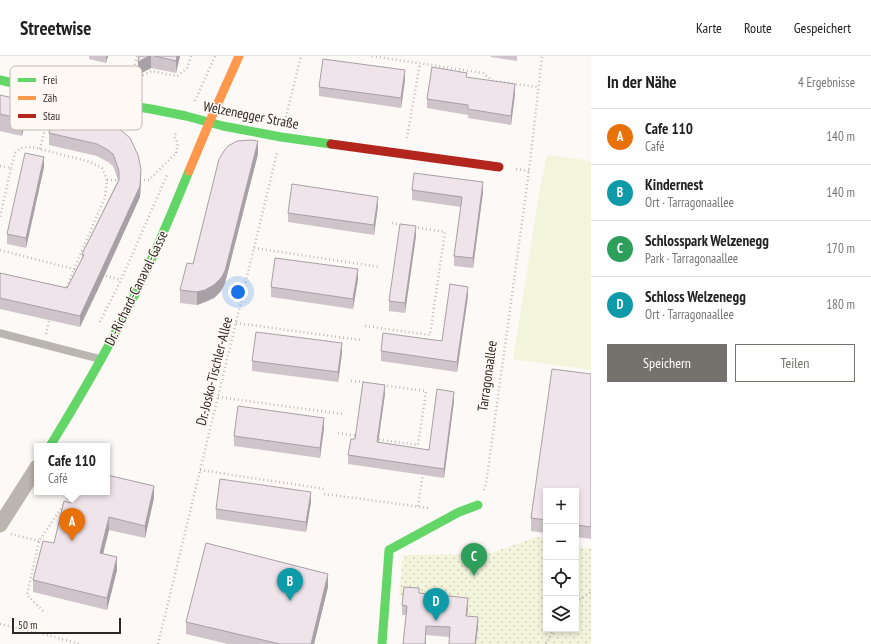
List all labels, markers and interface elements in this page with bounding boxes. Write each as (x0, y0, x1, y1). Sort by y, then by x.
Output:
text: Streetwise (20, 16, 91, 40)
text: Karte (696, 19, 722, 37)
text: Route (744, 19, 772, 37)
text: Gespeichert (794, 19, 851, 37)
legend (10, 66, 142, 130)
text: In der Nähe (607, 71, 677, 93)
text: Frei (43, 73, 58, 87)
text: 4 Ergebnisse (798, 74, 855, 91)
text: Zäh (43, 91, 57, 105)
street label: Welzenegger Straße (202, 97, 301, 133)
text: Stau (43, 109, 60, 123)
text: Cafe 110 (645, 119, 693, 138)
text: A (617, 128, 623, 145)
text: 140 m (826, 128, 855, 145)
text: Café (645, 138, 665, 155)
text: Kindernest (645, 175, 703, 194)
text: B (617, 184, 623, 201)
text: 140 m (826, 184, 855, 201)
text: Ort · Tarragonaallee (645, 194, 734, 211)
street label: Dr.-Richard-Canaval-Gasse (100, 227, 172, 348)
text: Schlosspark Welzenegg (645, 231, 769, 250)
text: C (617, 240, 623, 257)
text: 170 m (826, 240, 855, 257)
text: Park · Tarragonaallee (645, 250, 738, 267)
your location (228, 282, 248, 302)
text: Schloss Welzenegg (645, 287, 746, 306)
text: D (617, 296, 623, 313)
text: 180 m (826, 296, 855, 313)
text: Ort · Tarragonaallee (645, 306, 734, 323)
street label: Dr.-Josko-Tischler-Allee (192, 314, 236, 427)
street label: Tarragonaallee (473, 339, 501, 413)
button: Speichern (607, 344, 727, 382)
button: Teilen (735, 344, 855, 382)
popup (34, 443, 110, 495)
text: Cafe 110 (48, 451, 96, 470)
text: Café (48, 470, 68, 487)
map controls (543, 488, 579, 632)
button: + (543, 488, 579, 524)
pin: A (59, 508, 85, 541)
button: − (543, 524, 579, 560)
pin: C (461, 543, 487, 576)
button: locate (543, 560, 579, 596)
pin: B (277, 568, 303, 601)
pin: D (423, 588, 449, 621)
button: layers (543, 596, 579, 632)
scale bar (12, 616, 121, 635)
text: 50 m (18, 618, 37, 632)

